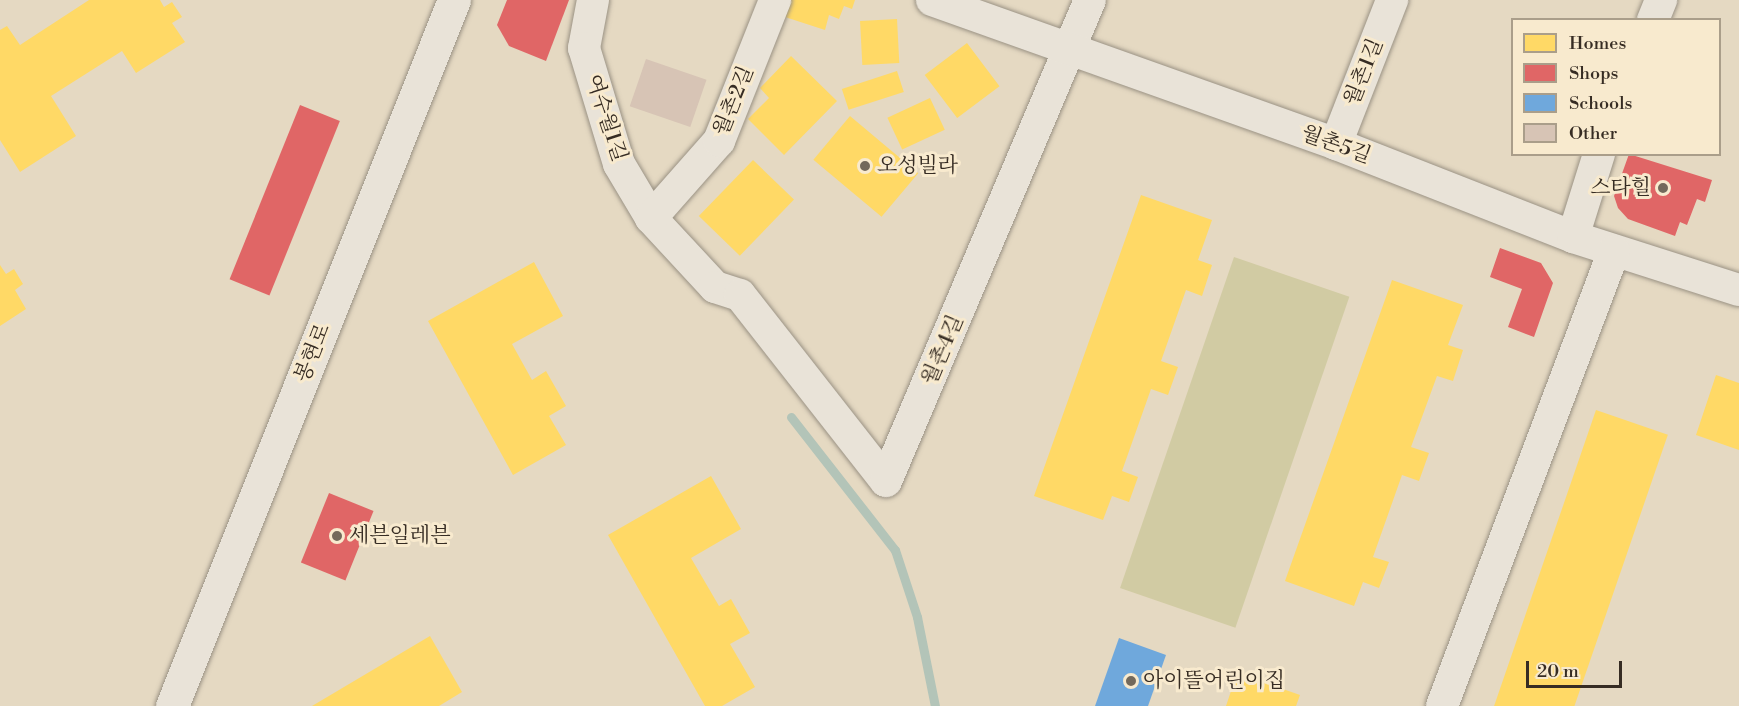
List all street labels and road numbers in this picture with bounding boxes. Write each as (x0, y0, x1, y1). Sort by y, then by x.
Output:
street label: 월촌1길 (1339, 35, 1389, 109)
street label: 월촌2길 (709, 63, 759, 139)
street label: 여수월1길 (580, 71, 632, 165)
street label: 월촌5길 (1298, 121, 1374, 169)
street label: 월촌4길 (917, 311, 969, 389)
street label: 봉현로 (290, 320, 336, 386)

